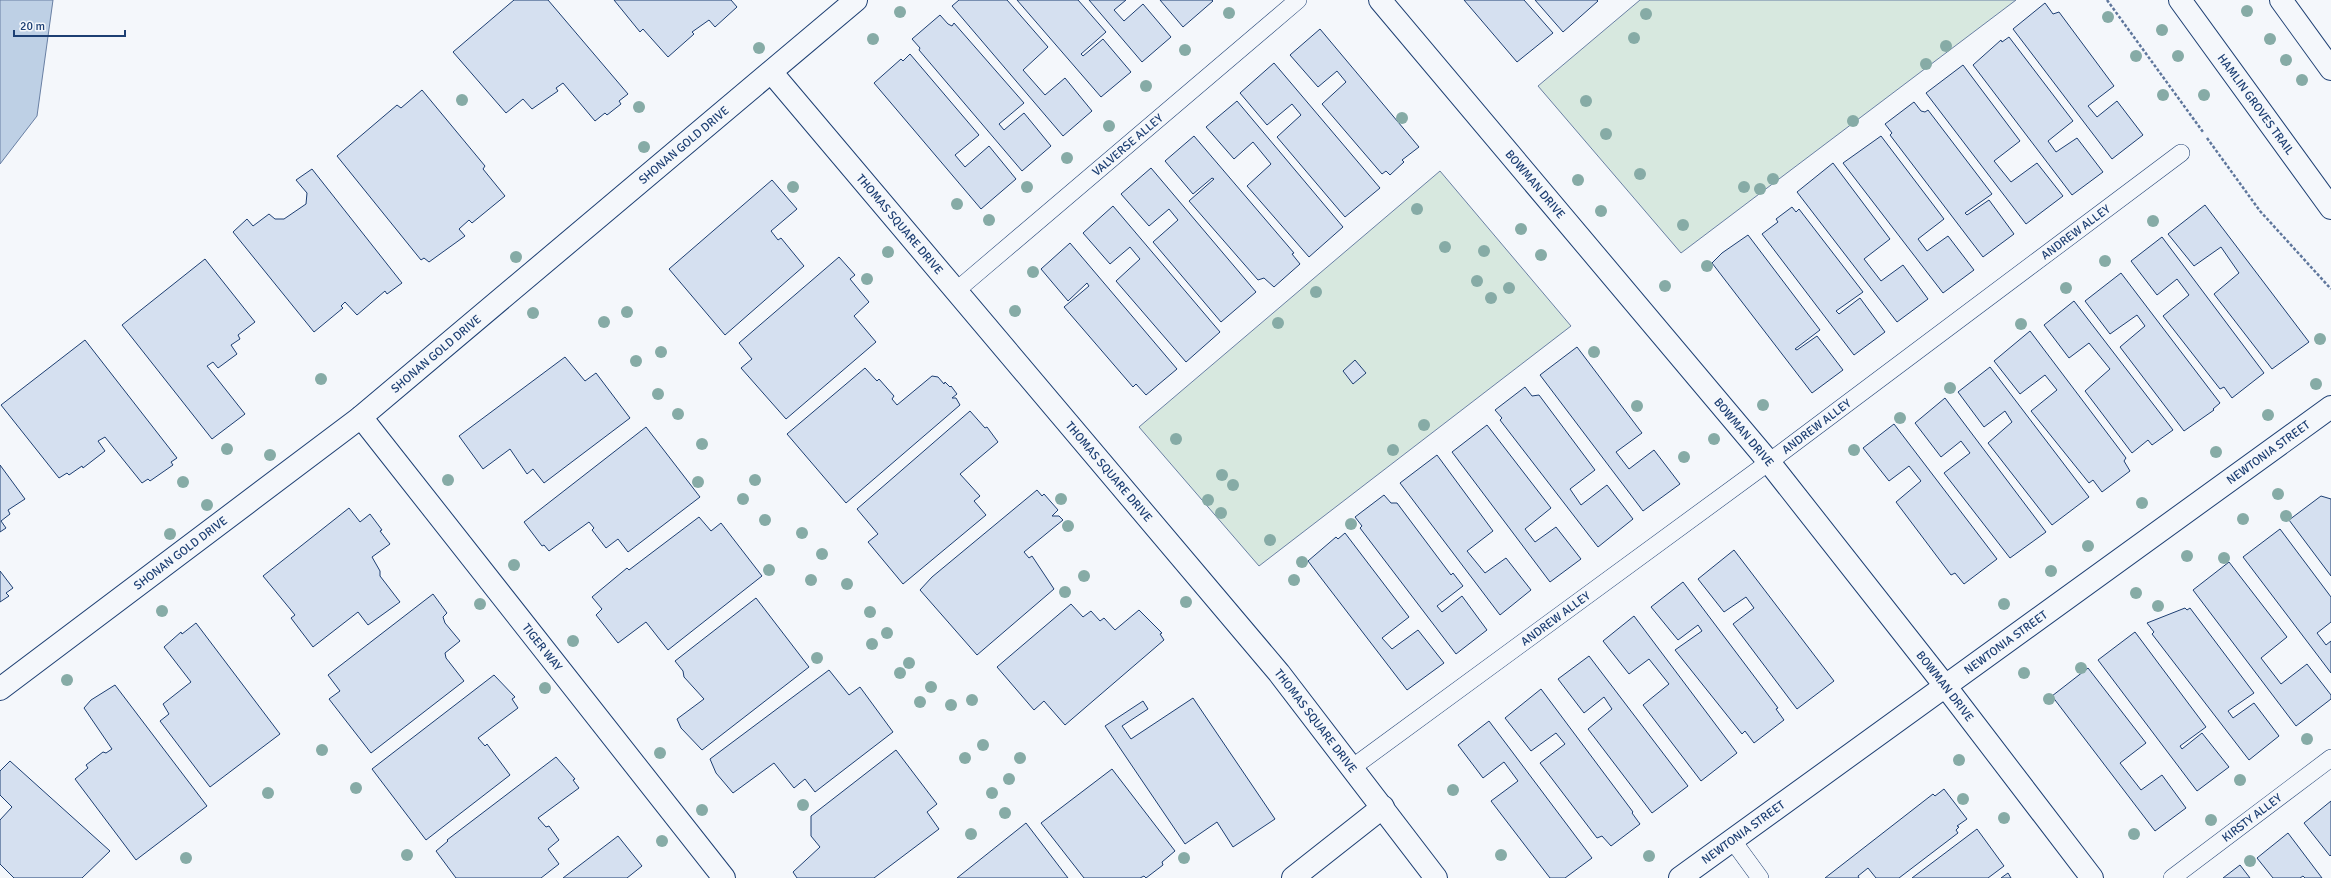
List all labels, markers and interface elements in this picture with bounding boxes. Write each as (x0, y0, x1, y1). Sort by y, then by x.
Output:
scale bar (14, 12, 125, 38)
text: 20 m (20, 19, 45, 34)
street label: HAMLIN GROVES TRAIL (2214, 51, 2297, 158)
street label: SHONAN GOLD DRIVE (636, 103, 732, 188)
street label: VALVERSE ALLEY (1089, 111, 1166, 180)
street label: BOWMAN DRIVE (1502, 147, 1568, 222)
street label: THOMAS SQUARE DRIVE (853, 171, 946, 278)
street label: ANDREW ALLEY (2038, 202, 2113, 263)
street label: SHONAN GOLD DRIVE (388, 312, 485, 397)
street label: BOWMAN DRIVE (1710, 395, 1777, 470)
street label: ANDREW ALLEY (1779, 396, 1854, 458)
street label: NEWTONIA STREET (2224, 418, 2313, 488)
street label: THOMAS SQUARE DRIVE (1062, 419, 1155, 525)
street label: SHONAN GOLD DRIVE (131, 513, 231, 594)
street label: ANDREW ALLEY (1518, 589, 1593, 649)
street label: NEWTONIA STREET (1961, 608, 2051, 678)
street label: TIGER WAY (519, 621, 565, 674)
street label: BOWMAN DRIVE (1913, 648, 1977, 725)
street label: THOMAS SQUARE DRIVE (1271, 666, 1360, 776)
street label: KIRSTY ALLEY (2219, 791, 2285, 846)
street label: NEWTONIA STREET (1699, 797, 1788, 868)

